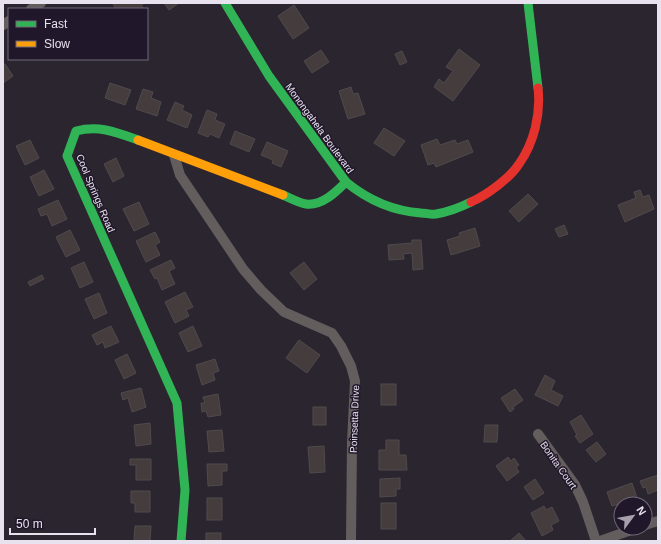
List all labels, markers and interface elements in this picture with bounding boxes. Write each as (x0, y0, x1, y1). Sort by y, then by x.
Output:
legend (8, 8, 148, 60)
text: Fast (44, 17, 68, 31)
text: Slow (44, 37, 70, 51)
street label: Monongahela Boulevard (283, 81, 356, 175)
street label: Cool Springs Road (74, 152, 117, 234)
street label: Poinsetta Drive (348, 385, 361, 453)
street label: Bonita Court (538, 439, 579, 491)
north arrow (613, 496, 653, 536)
text: N (634, 504, 649, 517)
scale bar (10, 510, 95, 536)
text: 50 m (16, 517, 43, 531)

